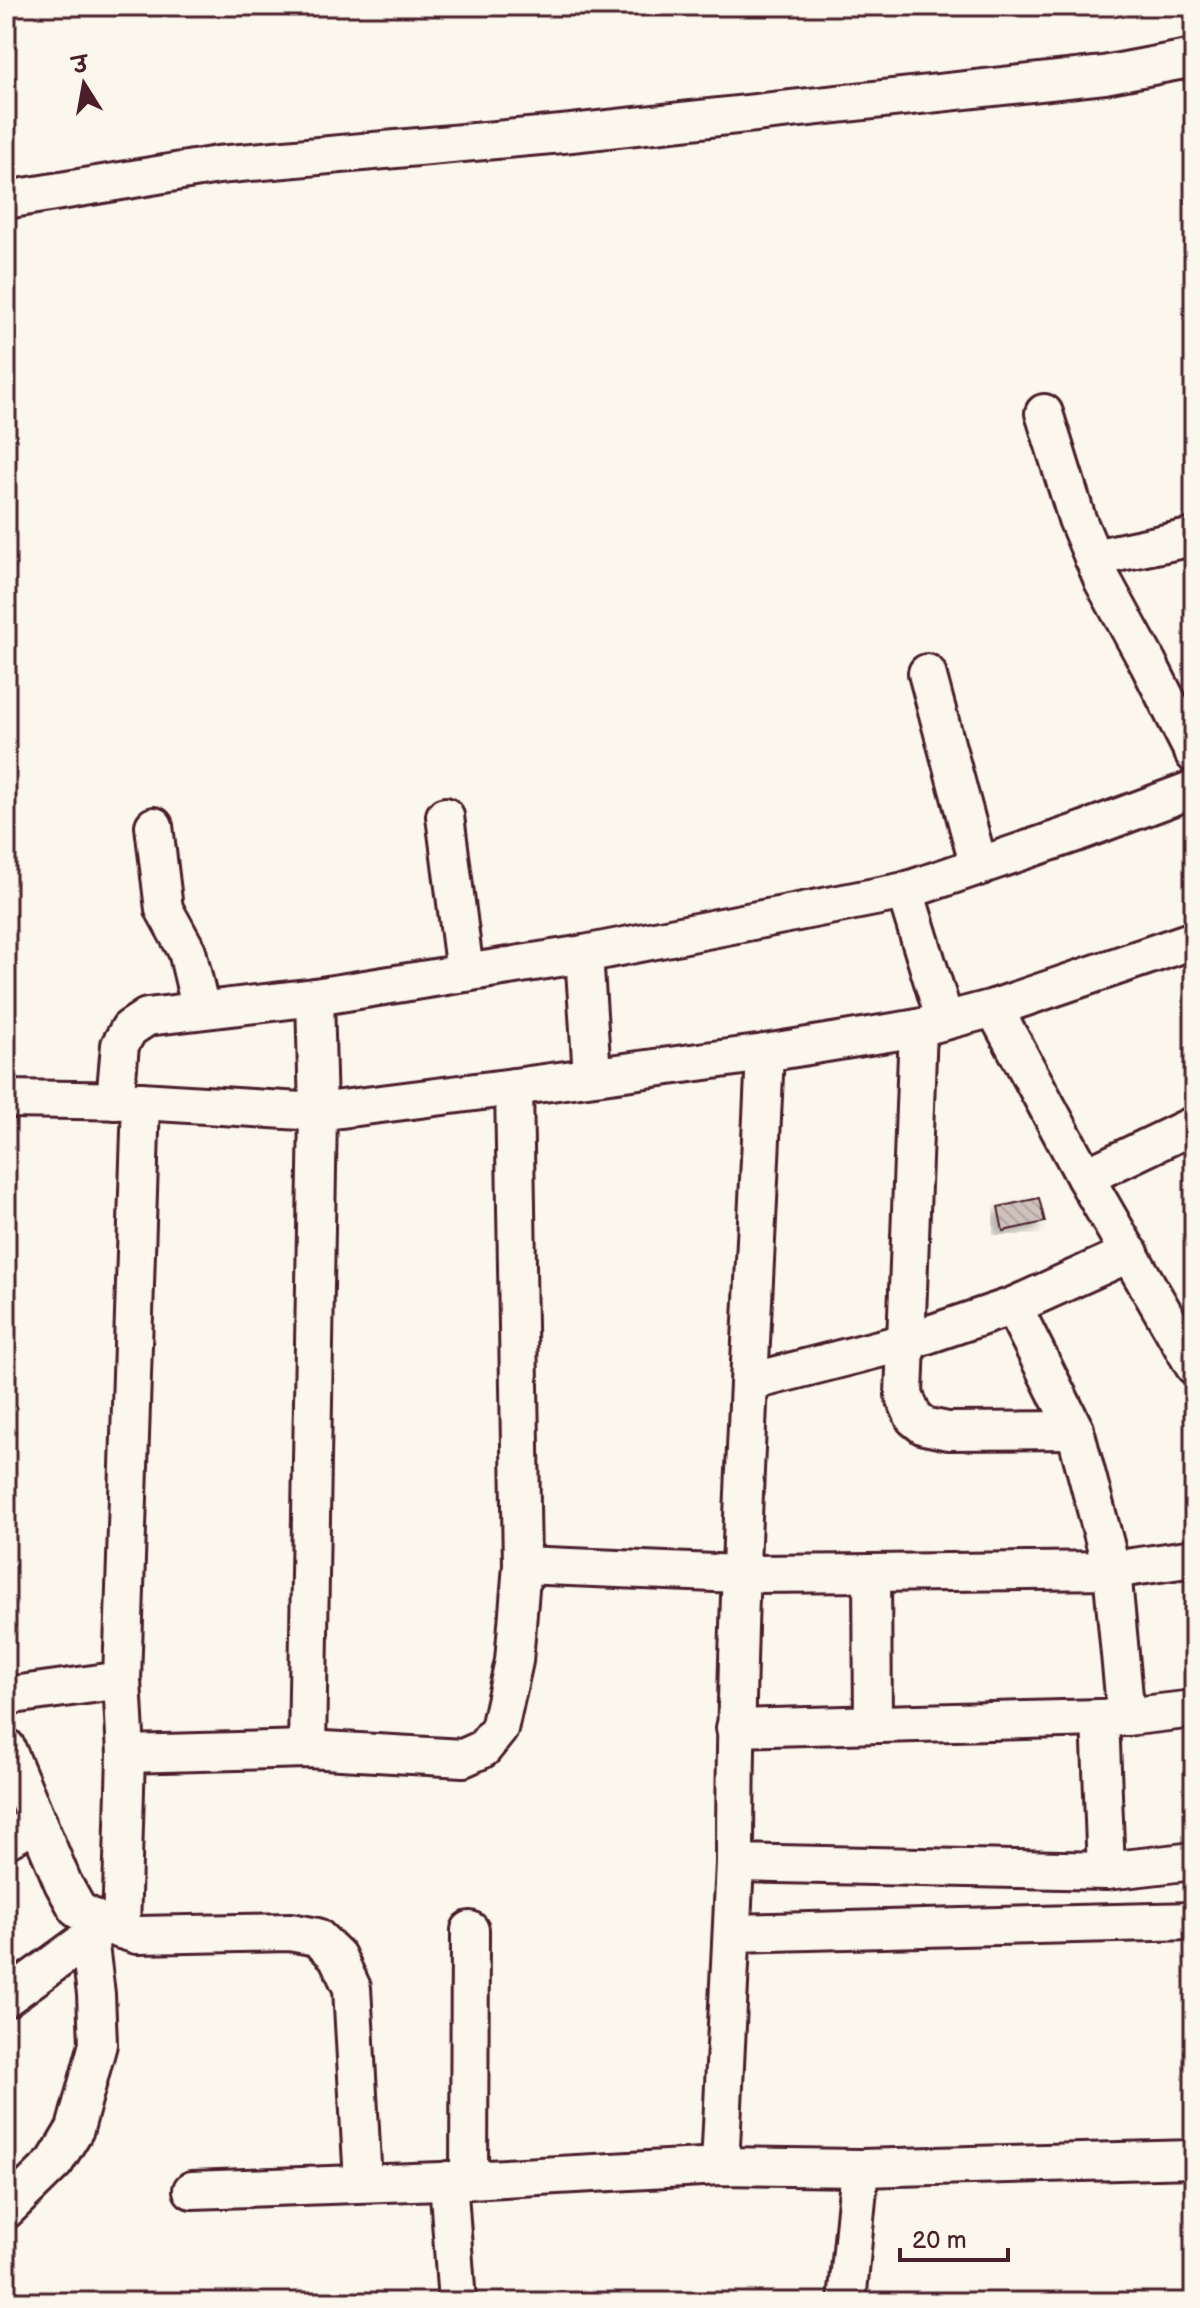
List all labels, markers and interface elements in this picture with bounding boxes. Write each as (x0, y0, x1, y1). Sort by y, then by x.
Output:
north arrow (44, 44, 124, 124)
text: उ (69, 51, 93, 81)
scale bar (900, 2212, 1008, 2262)
text: 20 m (912, 2226, 967, 2255)

